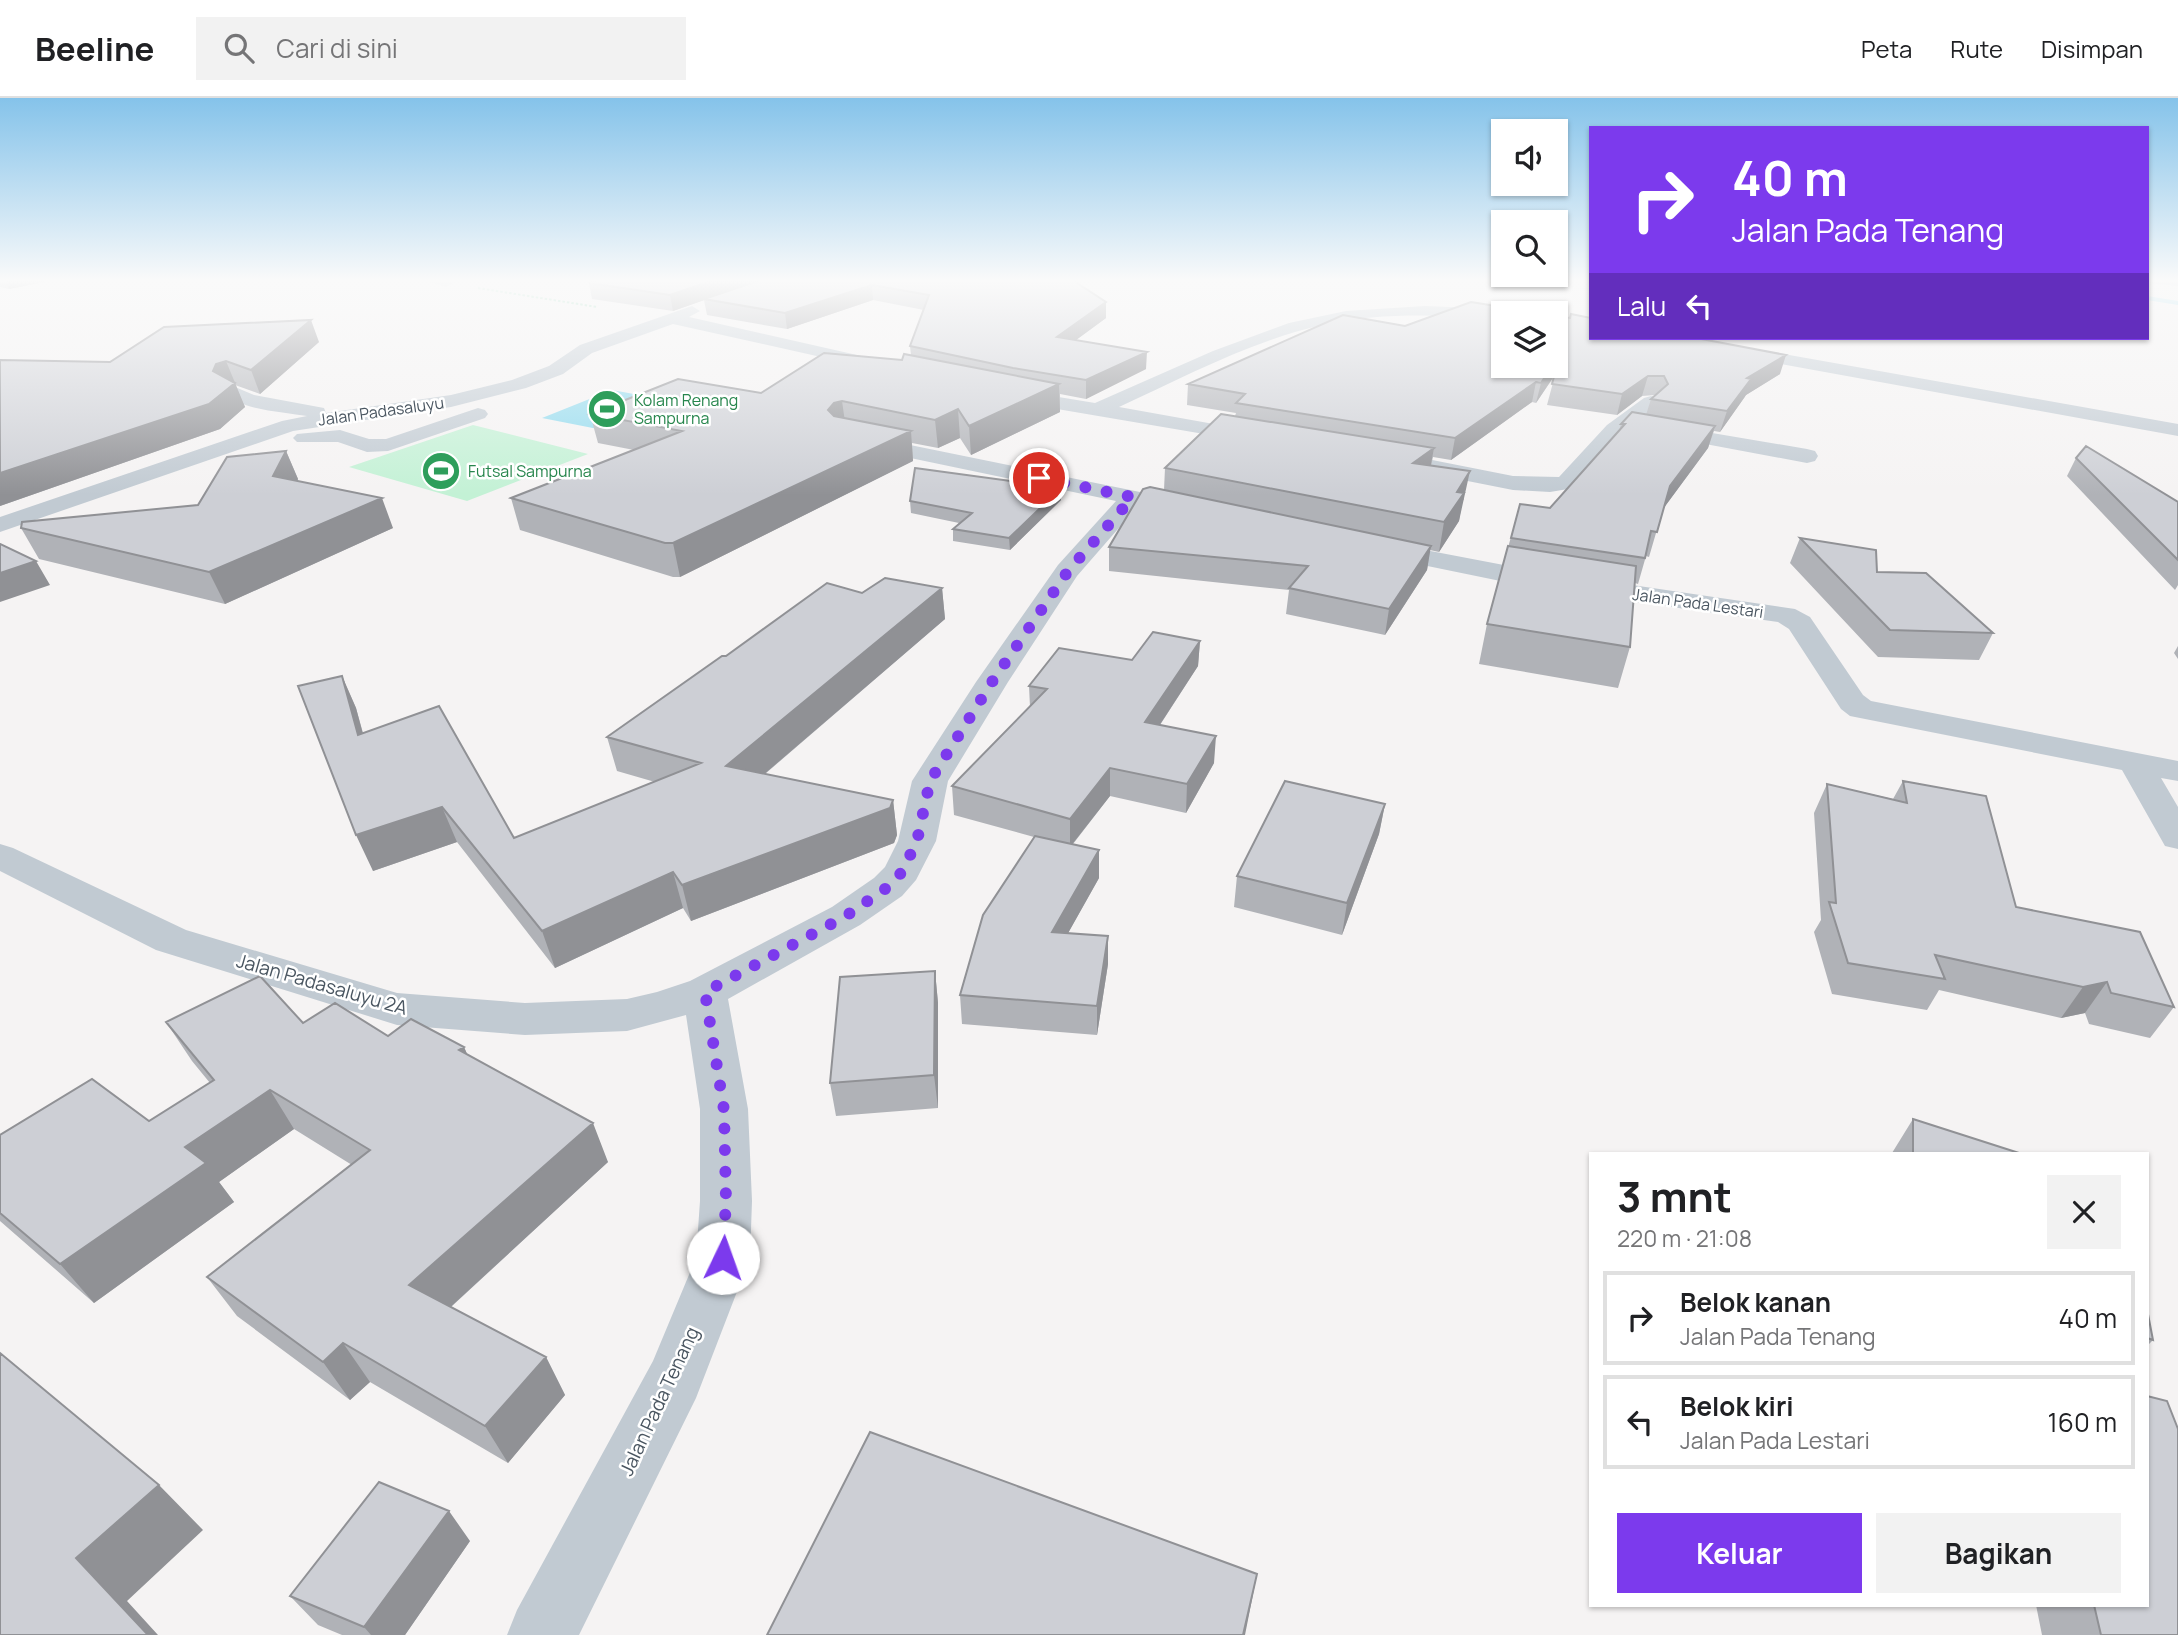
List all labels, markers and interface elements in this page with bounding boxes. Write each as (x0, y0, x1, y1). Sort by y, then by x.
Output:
search box (196, 17, 686, 80)
text: Beeline (35, 26, 154, 71)
icon: search (220, 29, 258, 67)
text: Cari di sini (276, 30, 398, 66)
text: Peta (1861, 32, 1912, 65)
text: Rute (1950, 32, 2003, 65)
text: Disimpan (2041, 32, 2143, 65)
map controls (1491, 119, 1568, 378)
button: sound (1491, 119, 1568, 196)
text: 40 m (1732, 144, 1848, 211)
icon: right (1617, 154, 1708, 245)
text: Jalan Pada Tenang (1732, 208, 2004, 252)
button: search (1491, 210, 1568, 287)
icon: left (1680, 287, 1718, 325)
text: Lalu (1617, 288, 1666, 324)
button: layers (1491, 301, 1568, 378)
sports icon: Kolam Renang Sampurna (586, 388, 628, 430)
place label: Kolam Renang Sampurna (634, 389, 738, 429)
street label: Jalan Padasaluyu (317, 391, 445, 431)
pin (1009, 448, 1069, 508)
sports icon: Futsal Sampurna (420, 450, 462, 492)
icon: arrive (1020, 459, 1058, 497)
place label: Futsal Sampurna (468, 460, 592, 482)
street label: Jalan Pada Lestari (1631, 583, 1765, 623)
street label: Jalan Padasaluyu 2A (233, 947, 411, 1021)
text: 3 mnt (1617, 1167, 1732, 1225)
button: close (2047, 1175, 2121, 1249)
position arrow (686, 1221, 760, 1295)
text: 220 m · 21:08 (1617, 1222, 1752, 1254)
text: Belok kanan (1680, 1284, 1831, 1320)
icon: right (1621, 1299, 1659, 1337)
text: 40 m (2059, 1300, 2117, 1336)
text: Jalan Pada Tenang (1680, 1320, 1876, 1352)
street label: Jalan Pada Tenang (613, 1322, 705, 1480)
text: Belok kiri (1680, 1388, 1794, 1424)
icon: left (1621, 1403, 1659, 1441)
text: 160 m (2048, 1404, 2117, 1440)
text: Jalan Pada Lestari (1680, 1424, 1870, 1456)
button: Keluar (1617, 1513, 1862, 1593)
button: Bagikan (1876, 1513, 2121, 1593)

